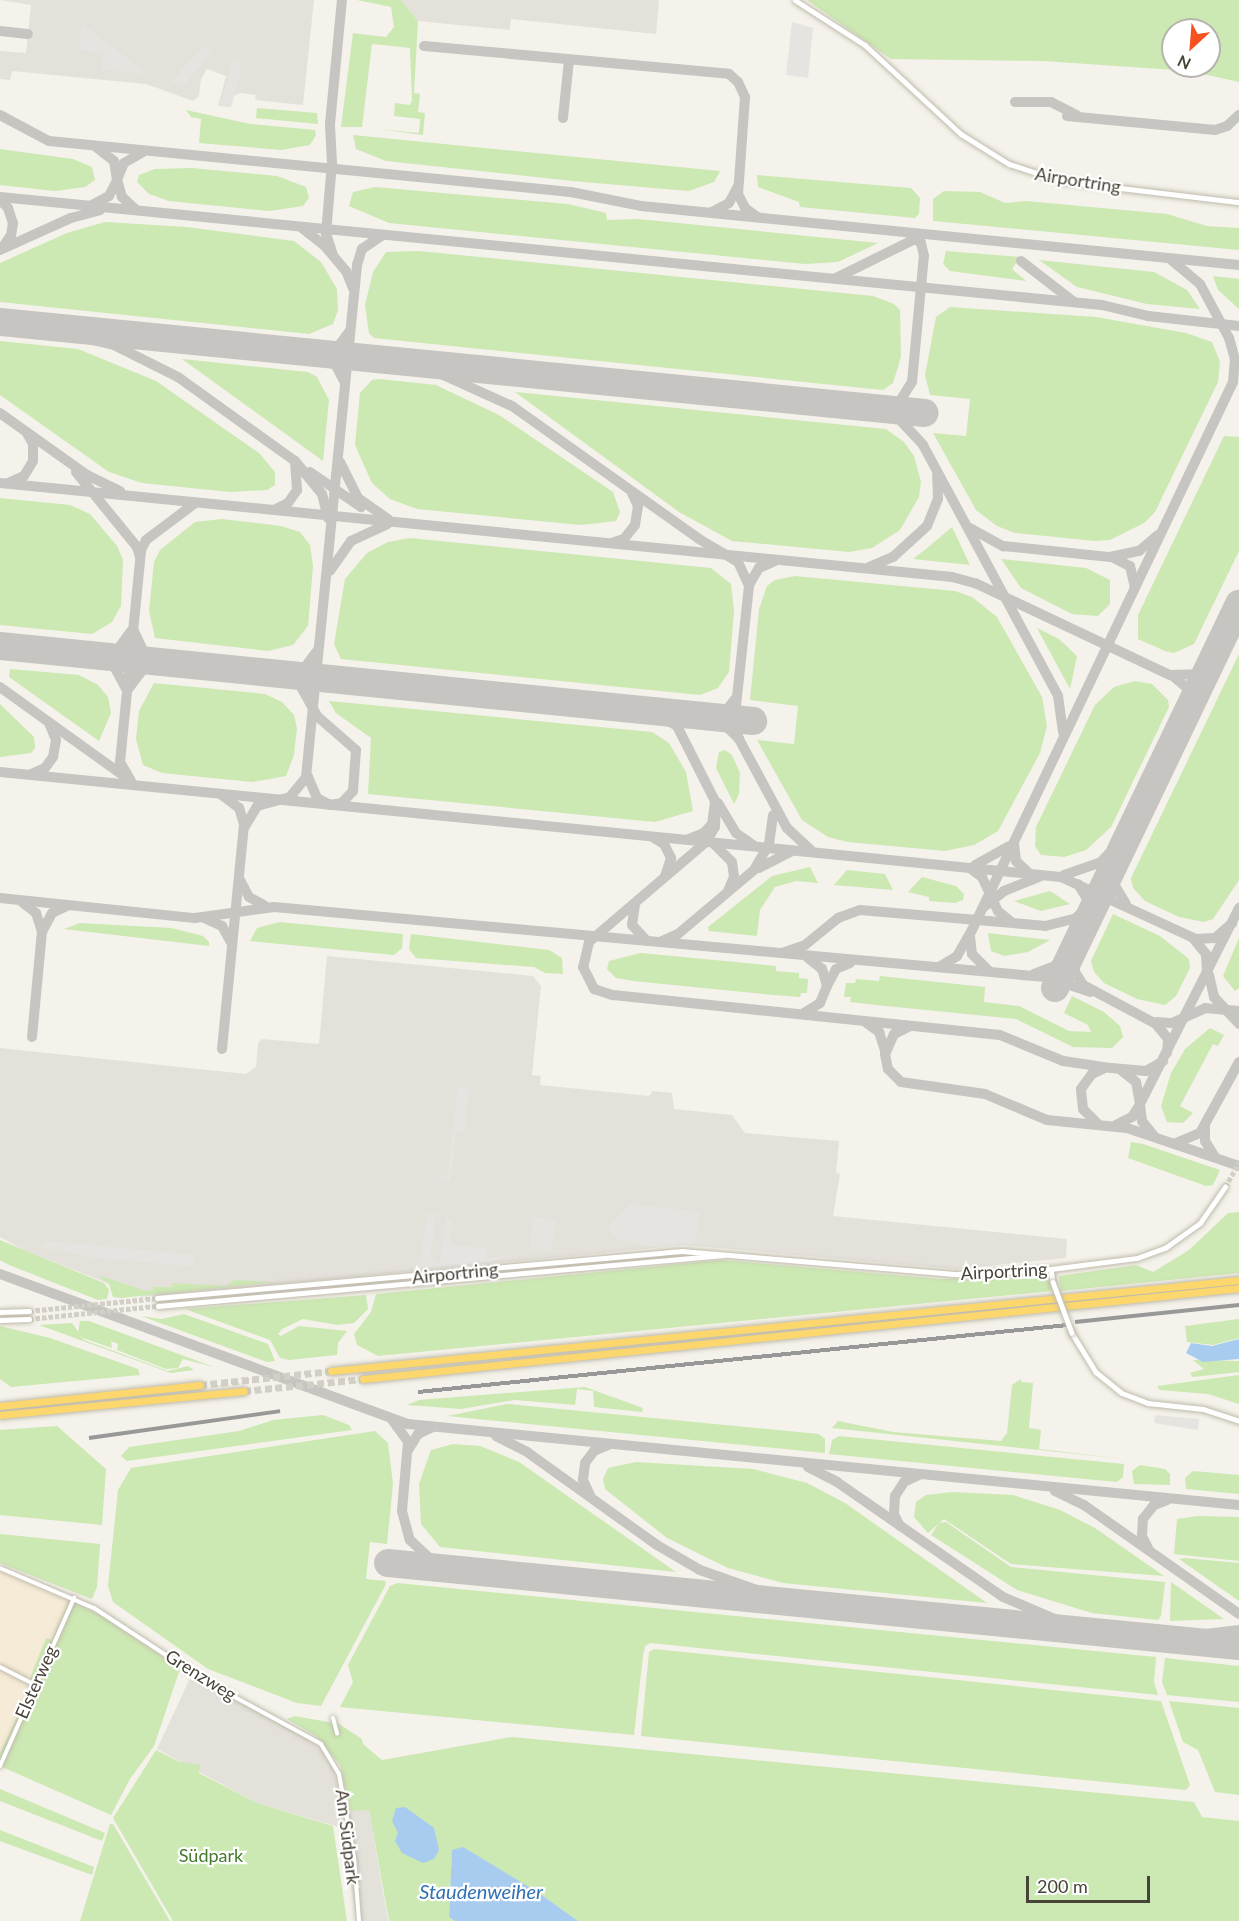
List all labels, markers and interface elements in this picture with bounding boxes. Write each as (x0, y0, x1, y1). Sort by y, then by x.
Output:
north arrow (1161, 18, 1221, 78)
text: N (1174, 52, 1193, 74)
street label: Airportring (1034, 163, 1122, 197)
street label: Airportring (411, 1258, 499, 1288)
street label: Airportring (960, 1258, 1048, 1284)
street label: Elsterweg (10, 1642, 62, 1722)
street label: Grenzweg (161, 1645, 241, 1705)
street label: Am Südpark (331, 1788, 365, 1886)
park label: Südpark (179, 1844, 243, 1866)
scale bar (1029, 1864, 1154, 1902)
text: 200 m (1037, 1875, 1088, 1897)
water label: Staudenweiher (419, 1879, 543, 1903)

